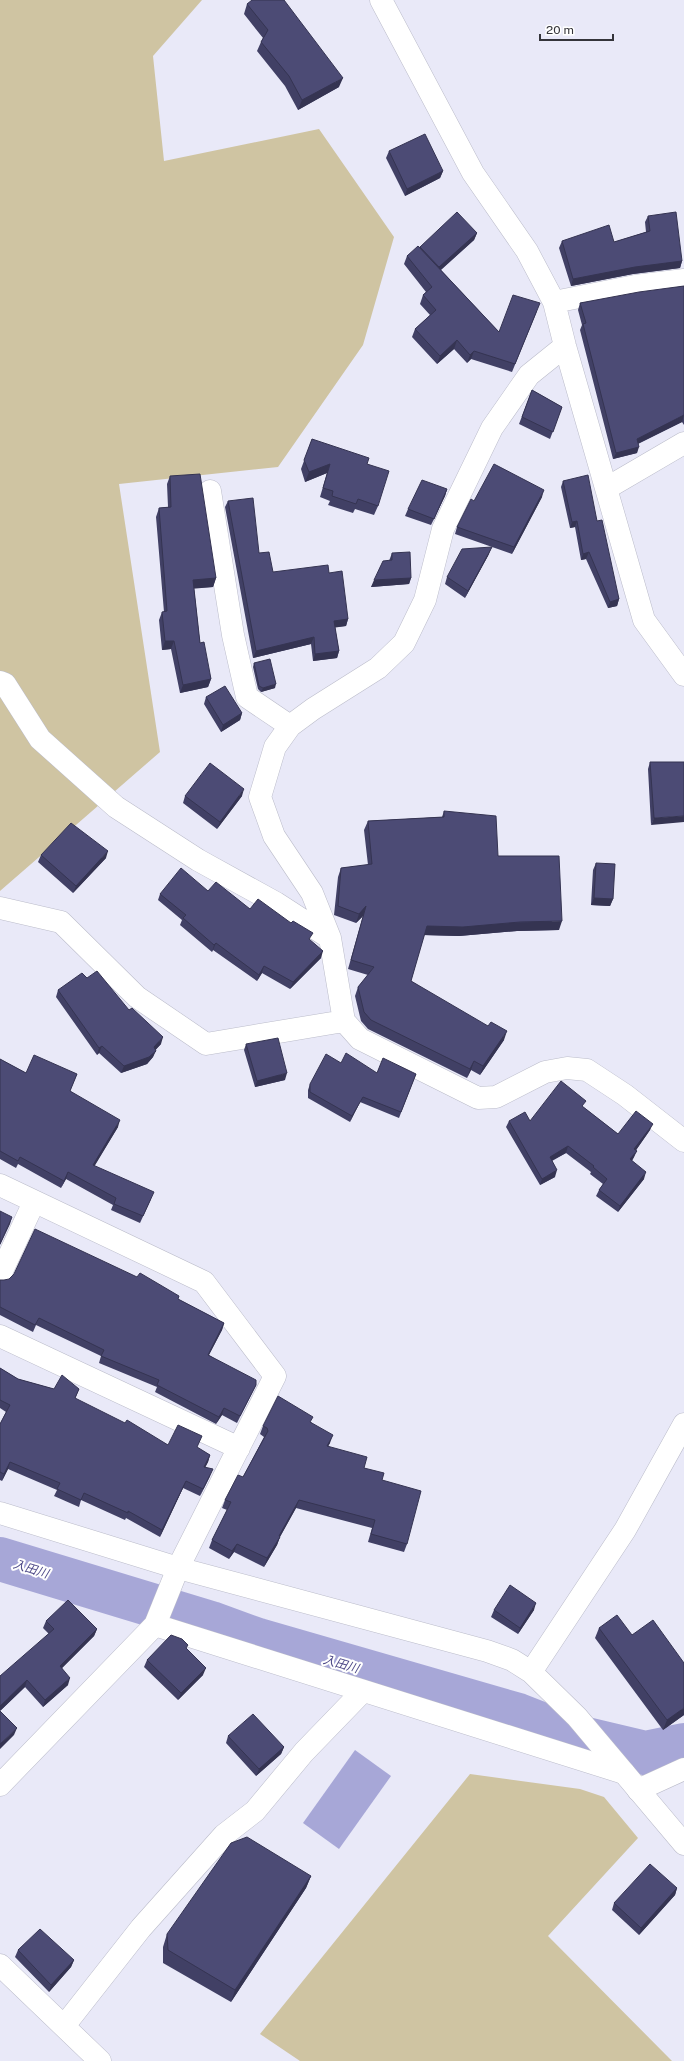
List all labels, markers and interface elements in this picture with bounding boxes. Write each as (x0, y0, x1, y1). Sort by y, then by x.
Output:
scale bar (540, 16, 613, 42)
text: 20 m (546, 23, 574, 37)
water label: 入田川 (12, 1557, 52, 1582)
water label: 入田川 (322, 1652, 362, 1676)

